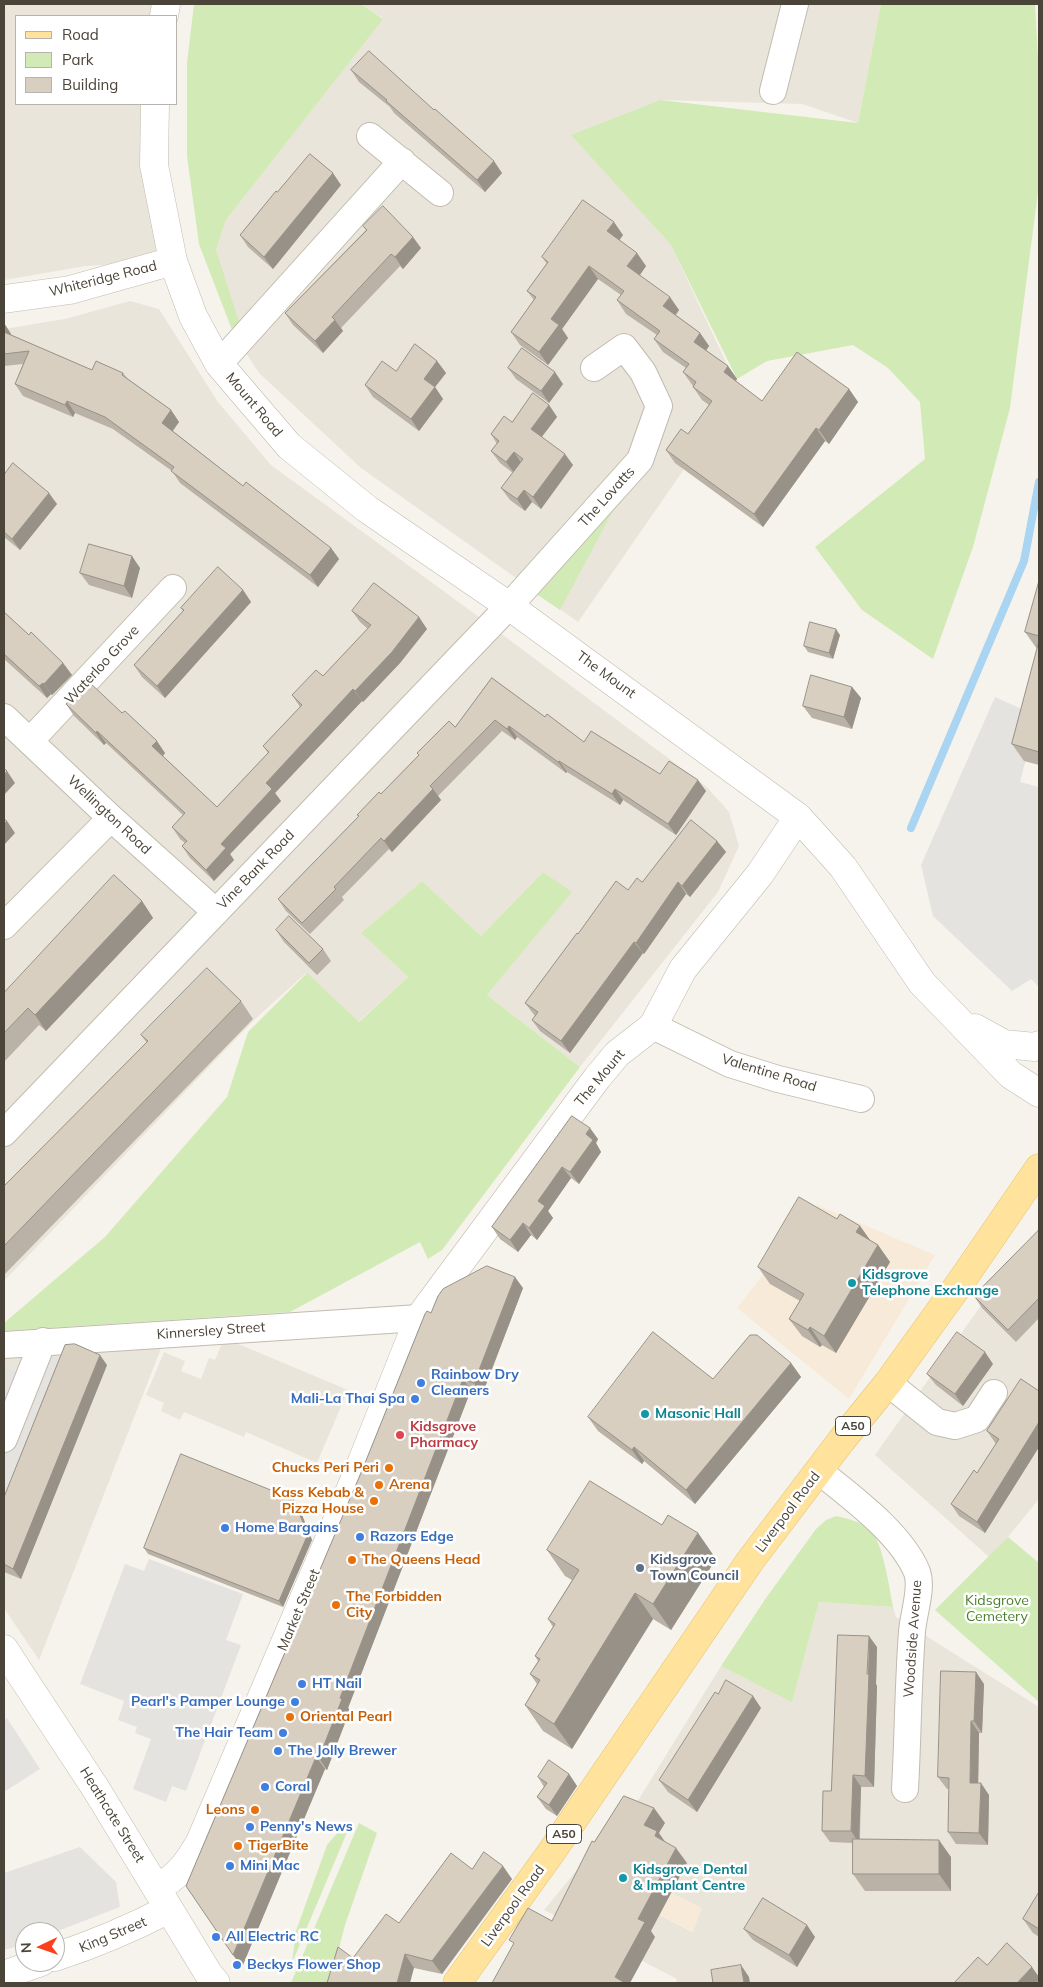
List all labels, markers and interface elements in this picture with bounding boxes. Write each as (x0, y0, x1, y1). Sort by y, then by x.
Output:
legend (15, 15, 178, 105)
text: Road (62, 25, 99, 44)
text: Park (62, 50, 94, 69)
text: Building (62, 75, 118, 94)
street label: Whiteridge Road (47, 257, 159, 301)
street label: Mount Road (222, 369, 286, 441)
street label: The Lovatts (575, 463, 639, 531)
street label: Waterloo Grove (61, 622, 143, 708)
street label: The Mount (573, 648, 639, 702)
street label: Wellington Road (64, 772, 154, 858)
street label: Vine Bank Road (214, 827, 298, 913)
street label: The Mount (571, 1046, 629, 1110)
street label: Valentine Road (719, 1051, 819, 1095)
place label: Kidsgrove Telephone Exchange (862, 1267, 999, 1300)
marker: Kidsgrove Telephone Exchange (846, 1277, 858, 1289)
street label: Kinnersley Street (156, 1319, 266, 1343)
place label: Rainbow Dry Cleaners (431, 1367, 519, 1400)
marker: Rainbow Dry Cleaners (415, 1377, 427, 1389)
place label: Mali-La Thai Spa (291, 1391, 405, 1407)
marker: Mali-La Thai Spa (409, 1393, 421, 1405)
place label: Masonic Hall (655, 1406, 741, 1422)
marker: Masonic Hall (639, 1408, 651, 1420)
road number: A50 (836, 1416, 870, 1435)
place label: Kidsgrove Pharmacy (410, 1419, 478, 1451)
marker: Kidsgrove Pharmacy (394, 1429, 406, 1441)
place label: Chucks Peri Peri (272, 1460, 379, 1476)
marker: Chucks Peri Peri (383, 1462, 395, 1474)
street label: Liverpool Road (752, 1468, 824, 1556)
place label: Arena (389, 1477, 430, 1493)
marker: Arena (373, 1479, 385, 1491)
place label: Kass Kebab & Pizza House (272, 1485, 364, 1518)
marker: Kass Kebab & Pizza House (368, 1495, 380, 1507)
place label: Home Bargains (235, 1520, 338, 1536)
marker: Home Bargains (219, 1522, 231, 1534)
place label: Razors Edge (370, 1529, 454, 1545)
marker: Razors Edge (354, 1531, 366, 1543)
place label: The Queens Head (362, 1552, 480, 1568)
place label: Kidsgrove Town Council (650, 1552, 739, 1584)
marker: The Queens Head (346, 1554, 358, 1566)
marker: Kidsgrove Town Council (634, 1562, 646, 1574)
street label: Market Street (274, 1566, 324, 1654)
street label: Woodside Avenue (901, 1580, 925, 1698)
place label: The Forbidden City (346, 1589, 442, 1621)
park label: Kidsgrove Cemetery (965, 1593, 1029, 1625)
marker: The Forbidden City (330, 1599, 342, 1611)
place label: HT Nail (312, 1676, 362, 1692)
marker: HT Nail (296, 1678, 308, 1690)
place label: Pearl's Pamper Lounge (131, 1694, 285, 1710)
marker: Pearl's Pamper Lounge (289, 1696, 301, 1708)
place label: Oriental Pearl (300, 1709, 392, 1725)
marker: Oriental Pearl (284, 1711, 296, 1723)
place label: The Hair Team (175, 1725, 273, 1741)
marker: The Hair Team (277, 1727, 289, 1739)
place label: The Jolly Brewer (288, 1743, 397, 1759)
marker: The Jolly Brewer (272, 1745, 284, 1757)
street label: Heathcote Street (76, 1764, 148, 1866)
place label: Coral (275, 1779, 310, 1795)
marker: Coral (259, 1781, 271, 1793)
place label: Leons (206, 1802, 245, 1818)
marker: Leons (249, 1804, 261, 1816)
place label: Penny's News (260, 1819, 353, 1835)
marker: Penny's News (244, 1821, 256, 1833)
road number: A50 (546, 1825, 582, 1844)
place label: TigerBite (248, 1838, 308, 1854)
marker: TigerBite (232, 1840, 244, 1852)
place label: Mini Mac (240, 1858, 300, 1874)
marker: Mini Mac (224, 1860, 236, 1872)
street label: Liverpool Road (478, 1862, 548, 1950)
place label: Kidsgrove Dental & Implant Centre (633, 1862, 747, 1894)
marker: Kidsgrove Dental & Implant Centre (617, 1872, 629, 1884)
street label: King Street (77, 1913, 149, 1957)
north arrow (15, 1922, 65, 1972)
place label: All Electric RC (226, 1929, 319, 1945)
marker: All Electric RC (210, 1931, 222, 1943)
text: N (17, 1942, 35, 1953)
place label: Beckys Flower Shop (247, 1957, 381, 1973)
marker: Beckys Flower Shop (231, 1959, 243, 1971)

